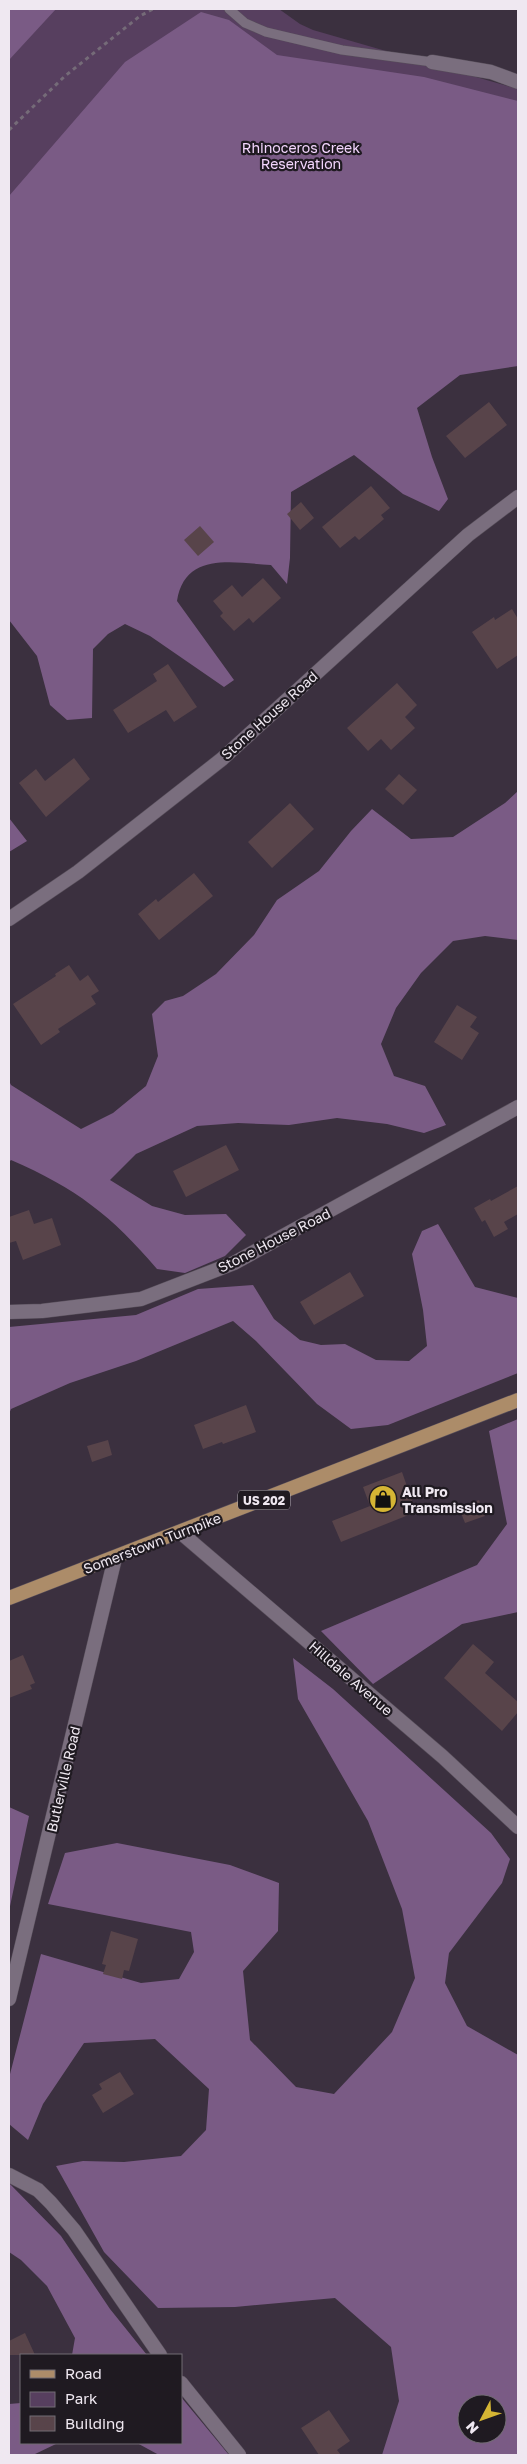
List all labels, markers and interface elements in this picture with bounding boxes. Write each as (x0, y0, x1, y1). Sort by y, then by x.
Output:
park label: Rhinoceros Creek Reservation (242, 139, 360, 172)
street label: Stone House Road (217, 667, 321, 763)
street label: Stone House Road (215, 1204, 333, 1276)
place label: All Pro Transmission (402, 1483, 493, 1516)
shop icon: All Pro Transmission (368, 1484, 398, 1514)
road number: US 202 (238, 1490, 290, 1510)
street label: Somerstown Turnpike (81, 1509, 223, 1577)
street label: Hilldale Avenue (306, 1637, 396, 1719)
street label: Butlerville Road (43, 1724, 83, 1834)
legend (20, 2354, 182, 2444)
text: Road (65, 2364, 102, 2382)
text: Park (65, 2389, 98, 2407)
north arrow (457, 2394, 507, 2444)
text: Building (65, 2414, 125, 2432)
text: N (462, 2418, 482, 2437)

